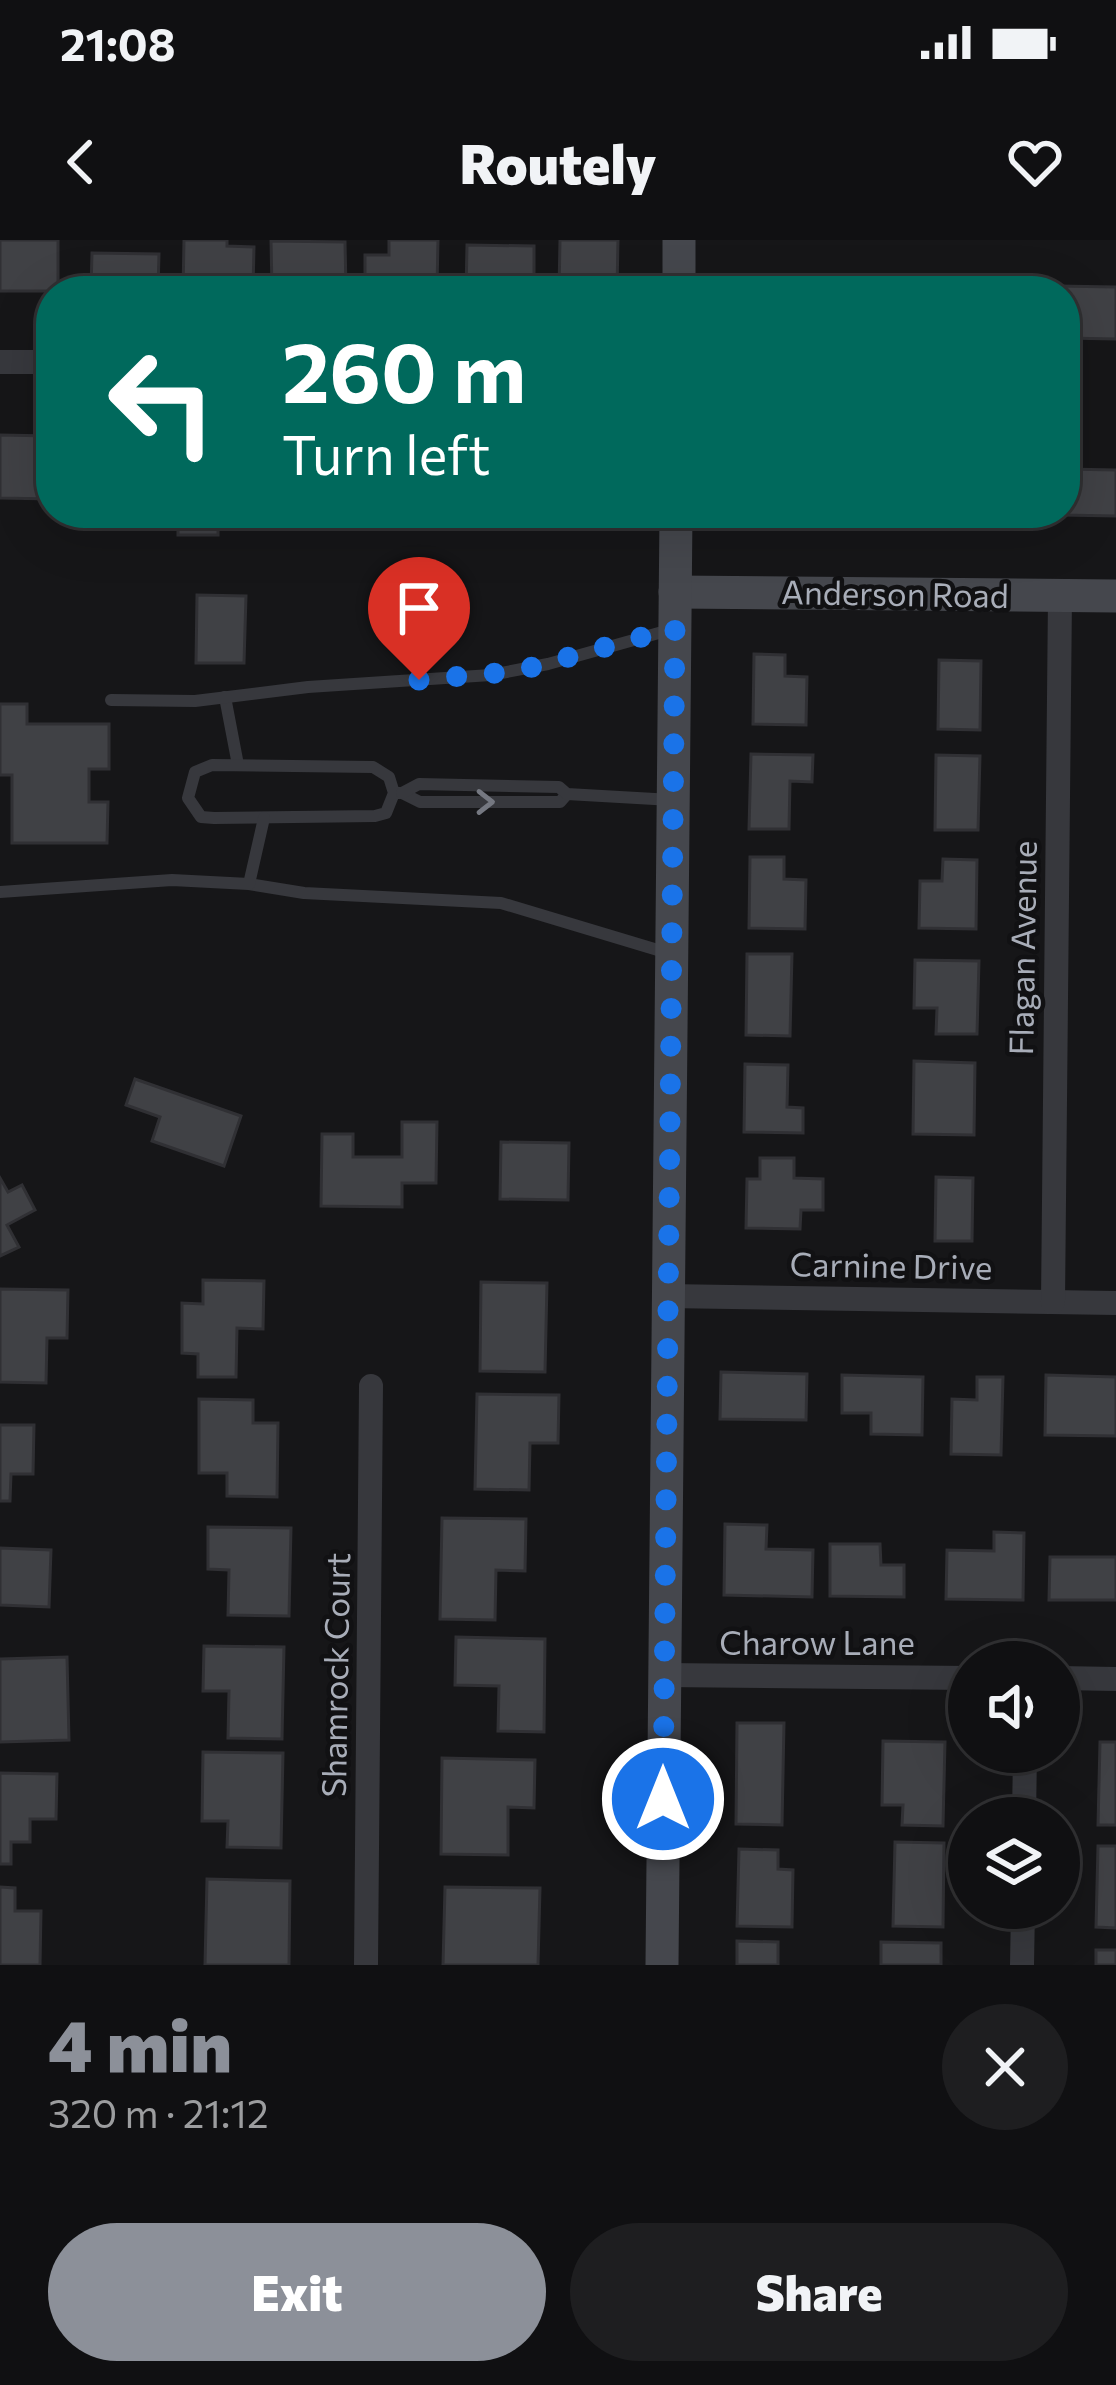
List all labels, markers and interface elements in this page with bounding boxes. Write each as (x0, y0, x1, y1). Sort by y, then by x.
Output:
text: 21:08 (60, 15, 176, 70)
icon: back (48, 129, 114, 195)
text: Routely (460, 129, 656, 195)
icon: heart (1002, 129, 1068, 195)
text: 260 m (282, 318, 526, 420)
icon: left (84, 324, 240, 480)
text: Turn left (282, 420, 490, 486)
pin (368, 557, 470, 680)
street label: Anderson Road (781, 570, 1009, 615)
icon: arrive (386, 575, 452, 641)
one-way arrow (477, 789, 495, 815)
street label: Flagan Avenue (999, 840, 1044, 1056)
street label: Carnine Drive (789, 1242, 993, 1287)
street label: Shamrock Court (312, 1552, 357, 1798)
street label: Charow Lane (719, 1621, 915, 1662)
map controls (948, 1641, 1080, 1929)
button: sound (948, 1641, 1080, 1773)
position arrow (600, 1736, 726, 1862)
button: layers (948, 1797, 1080, 1929)
text: 4 min (48, 1999, 232, 2087)
button: close (942, 2004, 1068, 2130)
text: 320 m · 21:12 (48, 2088, 269, 2136)
button: Exit (48, 2223, 546, 2361)
button: Share (570, 2223, 1068, 2361)

